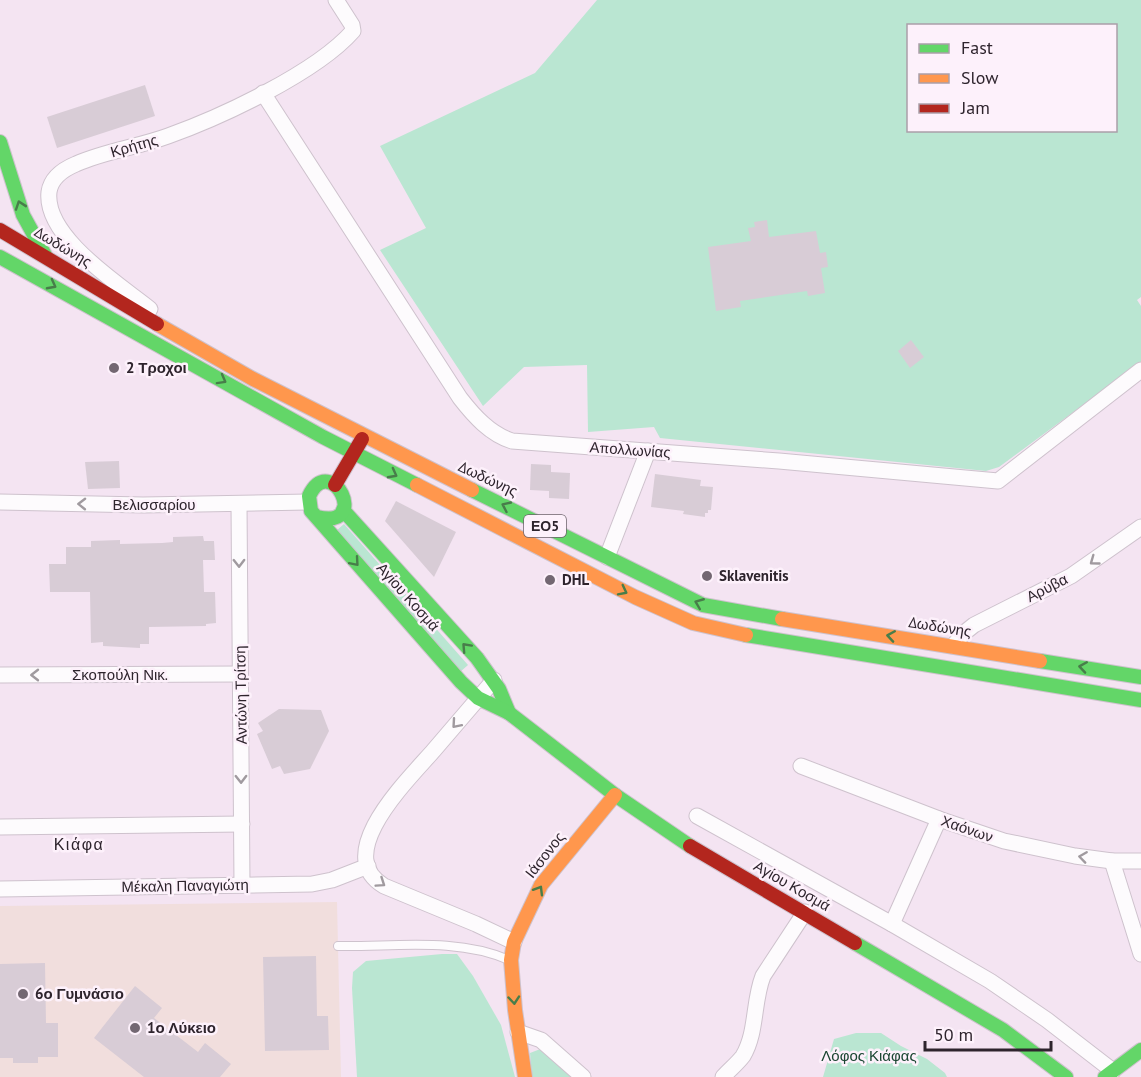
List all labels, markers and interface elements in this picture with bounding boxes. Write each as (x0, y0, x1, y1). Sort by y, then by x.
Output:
legend (907, 24, 1117, 132)
text: Fast (961, 36, 993, 59)
text: Slow (961, 66, 999, 89)
text: Jam (960, 96, 990, 119)
street label: Κρήτης (108, 130, 160, 161)
one-way arrow (14, 200, 27, 210)
street label: Δωδώνης (31, 222, 95, 271)
one-way arrow (45, 278, 56, 289)
place label: 2 Τροχοι (126, 358, 187, 377)
marker: 2 Τροχοι (107, 361, 121, 375)
one-way arrow (216, 373, 226, 384)
street label: Απολλωνίας (589, 437, 671, 462)
street label: Δωδώνης (455, 457, 521, 501)
one-way arrow (387, 466, 398, 478)
street label: Βελισσαρίου (112, 495, 196, 514)
one-way arrow (77, 497, 86, 510)
one-way arrow (501, 502, 512, 514)
road number: ΕΟ5 (524, 515, 566, 537)
one-way arrow (1089, 554, 1100, 565)
one-way arrow (348, 555, 359, 566)
one-way arrow (233, 559, 245, 568)
street label: Αγίου Κοσμά (373, 559, 444, 635)
place label: Sklavenitis (719, 566, 789, 585)
marker: Sklavenitis (700, 569, 714, 583)
street label: Αρύβα (1023, 569, 1071, 606)
place label: DHL (562, 570, 589, 589)
marker: DHL (543, 573, 557, 587)
one-way arrow (616, 584, 627, 595)
one-way arrow (694, 598, 705, 610)
street label: Δωδώνης (907, 612, 973, 641)
one-way arrow (886, 630, 896, 642)
one-way arrow (462, 643, 473, 654)
street label: Αντώνη Τρίτση (230, 645, 251, 745)
one-way arrow (1079, 662, 1088, 674)
street label: Σκοπούλη Νικ. (72, 665, 168, 684)
one-way arrow (30, 669, 39, 681)
one-way arrow (452, 717, 463, 728)
one-way arrow (235, 775, 248, 784)
street label: Χαόνων (939, 811, 996, 846)
street label: Ιάσονος (521, 828, 569, 882)
district label: Κιάφα (54, 834, 104, 854)
one-way arrow (1078, 851, 1087, 863)
street label: Αγίου Κοσμά (750, 856, 834, 915)
street label: Μέκαλη Παναγιώτη (121, 875, 249, 896)
one-way arrow (374, 876, 385, 887)
one-way arrow (531, 886, 543, 896)
place label: 6ο Γυμνάσιο (35, 984, 124, 1003)
marker: 6ο Γυμνάσιο (16, 987, 30, 1001)
one-way arrow (508, 996, 521, 1005)
scale bar (925, 1014, 1051, 1052)
place label: 1ο Λύκειο (147, 1018, 216, 1037)
marker: 1ο Λύκειο (128, 1021, 142, 1035)
text: 50 m (934, 1023, 973, 1046)
park label: Λόφος Κιάφας (821, 1046, 917, 1065)

